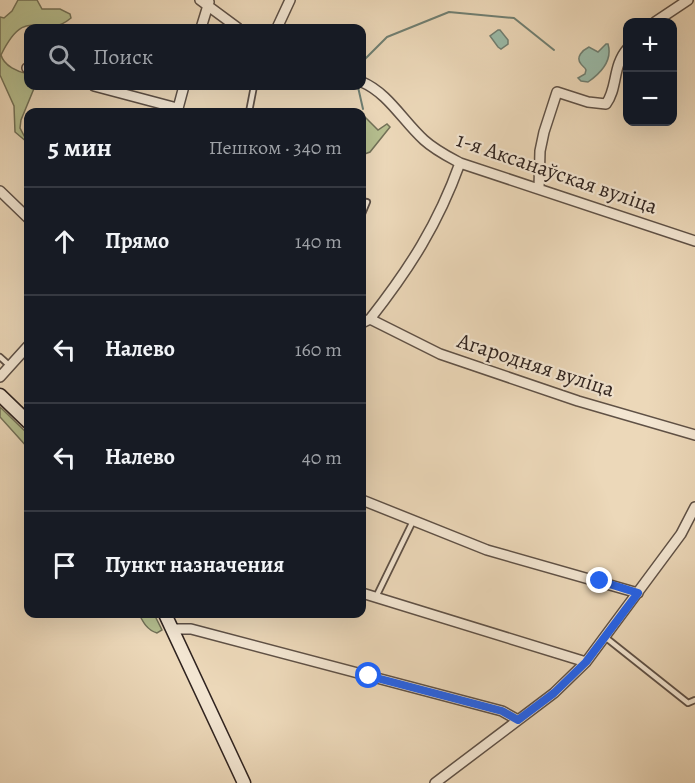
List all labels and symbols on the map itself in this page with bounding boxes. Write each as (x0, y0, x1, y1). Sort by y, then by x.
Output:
street label: 1-я Аксанаўская вуліца (452, 124, 662, 222)
street label: Агародняя вуліца (453, 325, 619, 405)
route end (586, 567, 612, 593)
route start (355, 662, 381, 688)

